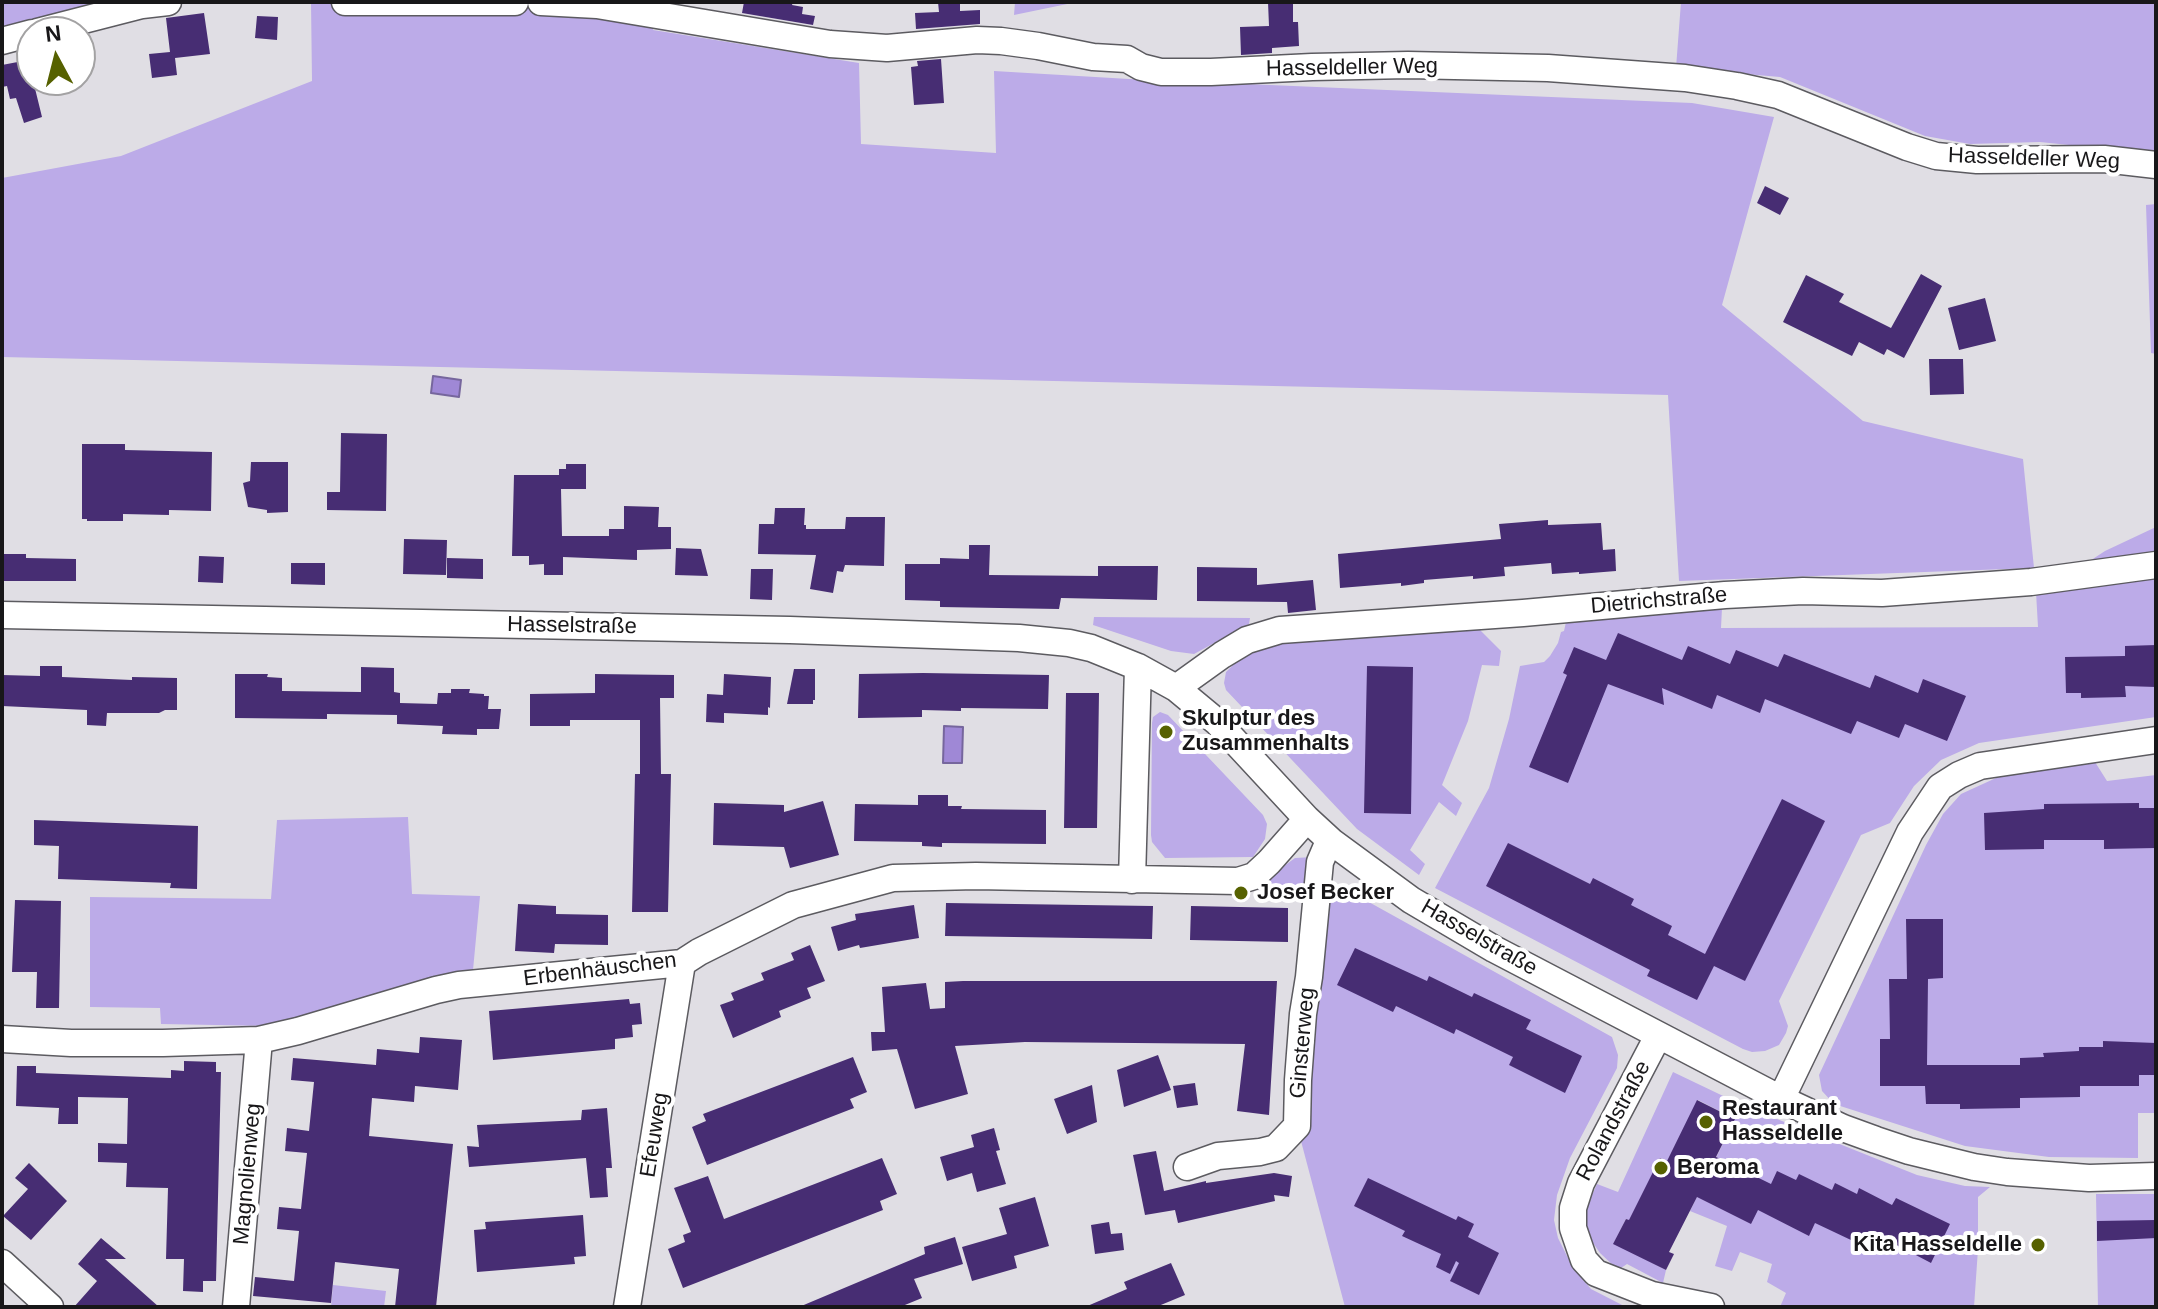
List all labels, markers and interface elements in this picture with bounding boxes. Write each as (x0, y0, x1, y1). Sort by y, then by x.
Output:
north arrow (16, 16, 96, 96)
text: N (44, 20, 63, 47)
street label: Hasseldeller Weg (1266, 53, 1438, 83)
street label: Hasseldeller Weg (1948, 143, 2120, 175)
street label: Dietrichstraße (1590, 582, 1728, 620)
street label: Hasselstraße (507, 612, 637, 640)
place label: Skulptur des Zusammenhalts (1182, 706, 1349, 758)
marker: Skulptur des Zusammenhalts (1157, 723, 1175, 741)
place label: Josef Becker (1257, 880, 1394, 906)
marker: Josef Becker (1232, 884, 1250, 902)
street label: Hasselstraße (1416, 894, 1542, 982)
street label: Erbenhäuschen (522, 948, 678, 992)
street label: Ginsterweg (1285, 986, 1321, 1100)
street label: Rolandstraße (1571, 1056, 1657, 1186)
street label: Efeuweg (635, 1091, 675, 1179)
place label: Restaurant Hasseldelle (1722, 1096, 1843, 1148)
street label: Magnolienweg (229, 1102, 267, 1246)
marker: Restaurant Hasseldelle (1697, 1113, 1715, 1131)
place label: Beroma (1677, 1155, 1759, 1181)
marker: Beroma (1652, 1159, 1670, 1177)
place label: Kita Hasseldelle (1853, 1232, 2022, 1258)
marker: Kita Hasseldelle (2029, 1236, 2047, 1254)

